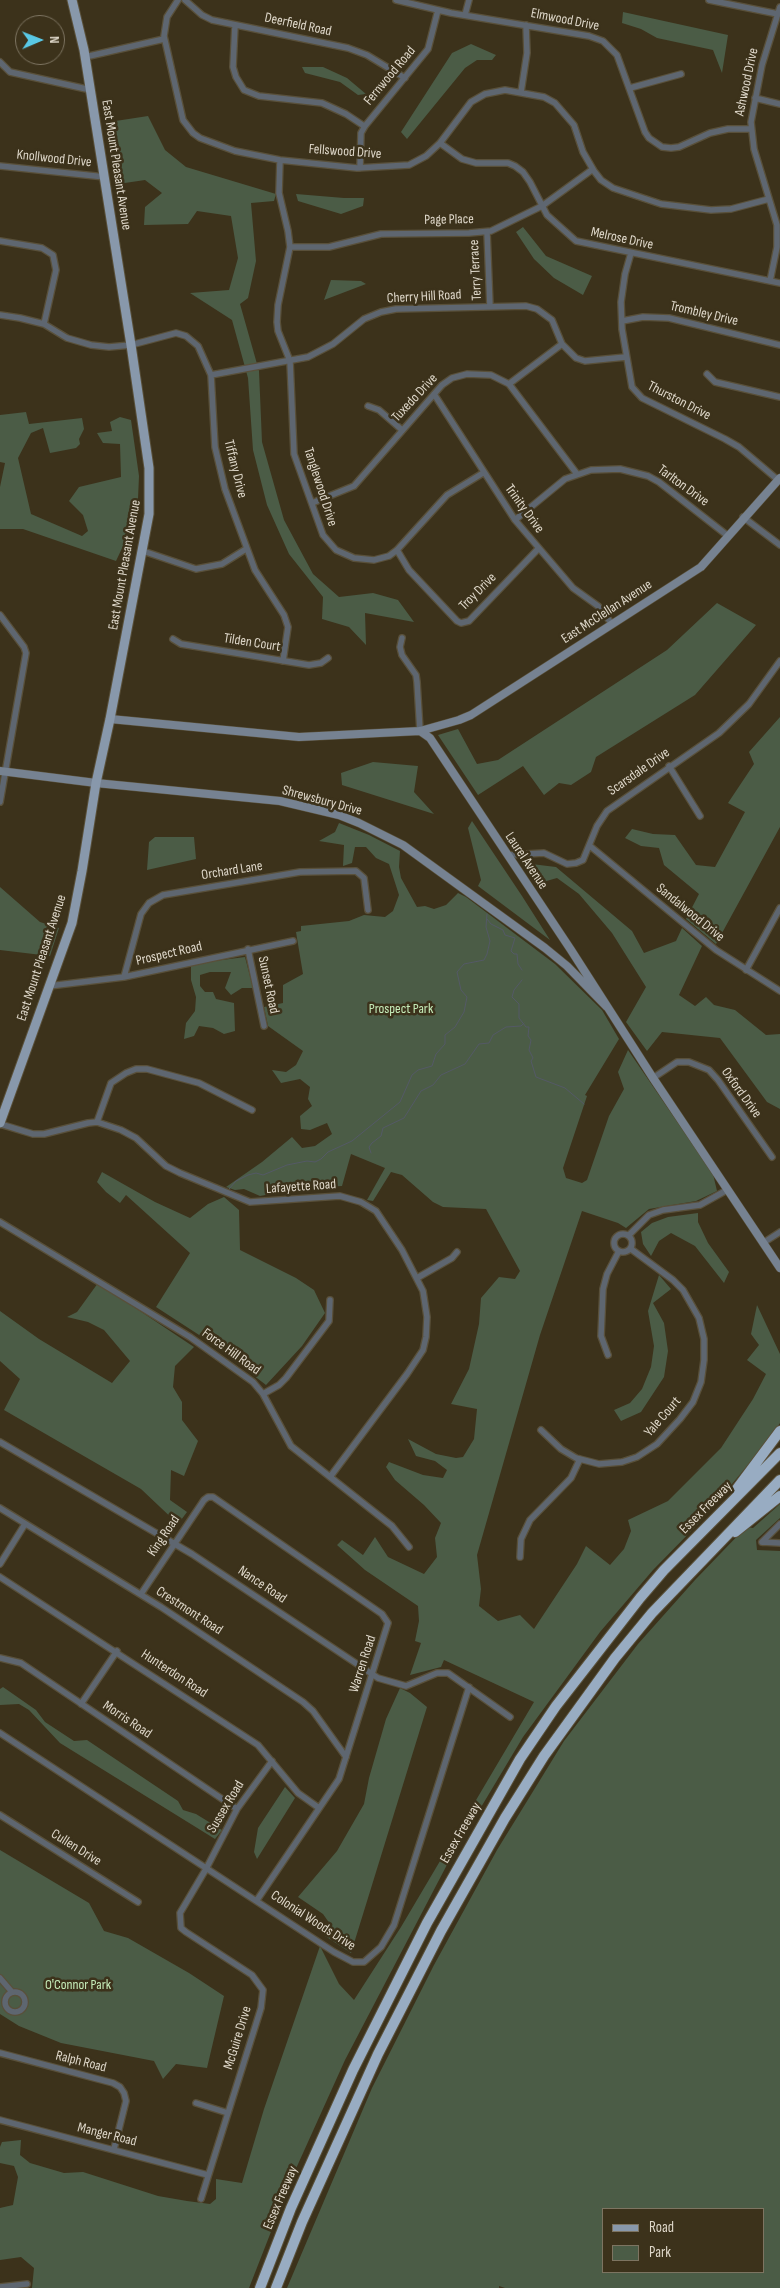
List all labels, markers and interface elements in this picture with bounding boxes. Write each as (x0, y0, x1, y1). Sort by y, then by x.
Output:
street label: Elmwood Drive (529, 5, 601, 35)
street label: Deerfield Road (263, 10, 333, 40)
north arrow (15, 15, 65, 65)
text: N (46, 36, 63, 44)
street label: Fernwood Road (361, 43, 419, 109)
street label: Ashwood Drive (732, 47, 762, 117)
street label: East Mount Pleasant Avenue (97, 99, 135, 231)
street label: Fellswood Drive (308, 141, 382, 163)
street label: Knollwood Drive (16, 147, 92, 171)
street label: Page Place (424, 211, 474, 229)
street label: Melrose Drive (589, 224, 655, 254)
street label: Terry Terrace (466, 239, 486, 301)
street label: Cherry Hill Road (386, 287, 462, 307)
street label: Trombley Drive (668, 298, 740, 330)
street label: Tuxedo Drive (389, 371, 441, 425)
street label: Thurston Drive (645, 378, 713, 424)
street label: Tiffany Drive (220, 438, 250, 500)
street label: Tanglewood Drive (299, 445, 341, 529)
street label: Tarlton Drive (654, 462, 712, 510)
street label: Trinity Drive (501, 481, 547, 537)
street label: East Mount Pleasant Avenue (105, 499, 145, 631)
street label: Troy Drive (456, 570, 500, 614)
street label: East McClellan Avenue (559, 577, 655, 647)
street label: Tilden Court (222, 630, 282, 656)
street label: Scarsdale Drive (605, 745, 673, 799)
street label: Shrewsbury Drive (280, 782, 364, 820)
street label: Laurel Avenue (501, 829, 551, 893)
street label: Orchard Lane (200, 858, 264, 884)
street label: Sandalwood Drive (652, 880, 728, 946)
street label: East Mount Pleasant Avenue (14, 893, 70, 1023)
street label: Prospect Road (134, 938, 204, 970)
street label: Sunset Road (254, 955, 282, 1015)
park label: Prospect Park (369, 1001, 433, 1017)
street label: Oxford Drive (717, 1065, 765, 1121)
street label: Lafayette Road (265, 1176, 337, 1198)
street label: Force Hill Road (198, 1325, 264, 1379)
street label: Yale Court (641, 1393, 685, 1441)
street label: Essex Freeway (676, 1478, 736, 1538)
street label: King Road (144, 1512, 184, 1560)
street label: Nance Road (234, 1563, 290, 1607)
street label: Crestmont Road (152, 1583, 226, 1639)
street label: Warren Road (346, 1633, 380, 1695)
street label: Hunterdon Road (138, 1646, 210, 1702)
street label: Morris Road (99, 1698, 155, 1742)
street label: Sussex Road (204, 1778, 248, 1836)
street label: Essex Freeway (437, 1800, 485, 1866)
street label: Cullen Drive (48, 1826, 104, 1870)
street label: Colonial Woods Drive (267, 1887, 359, 1955)
park label: O'Connor Park (45, 1977, 111, 1993)
street label: McGuire Drive (220, 2004, 256, 2072)
street label: Ralph Road (54, 2048, 108, 2076)
street label: Manger Road (76, 2120, 138, 2150)
street label: Essex Freeway (260, 2164, 302, 2232)
legend (602, 2208, 765, 2273)
text: Road (649, 2218, 674, 2237)
text: Park (649, 2243, 671, 2262)

